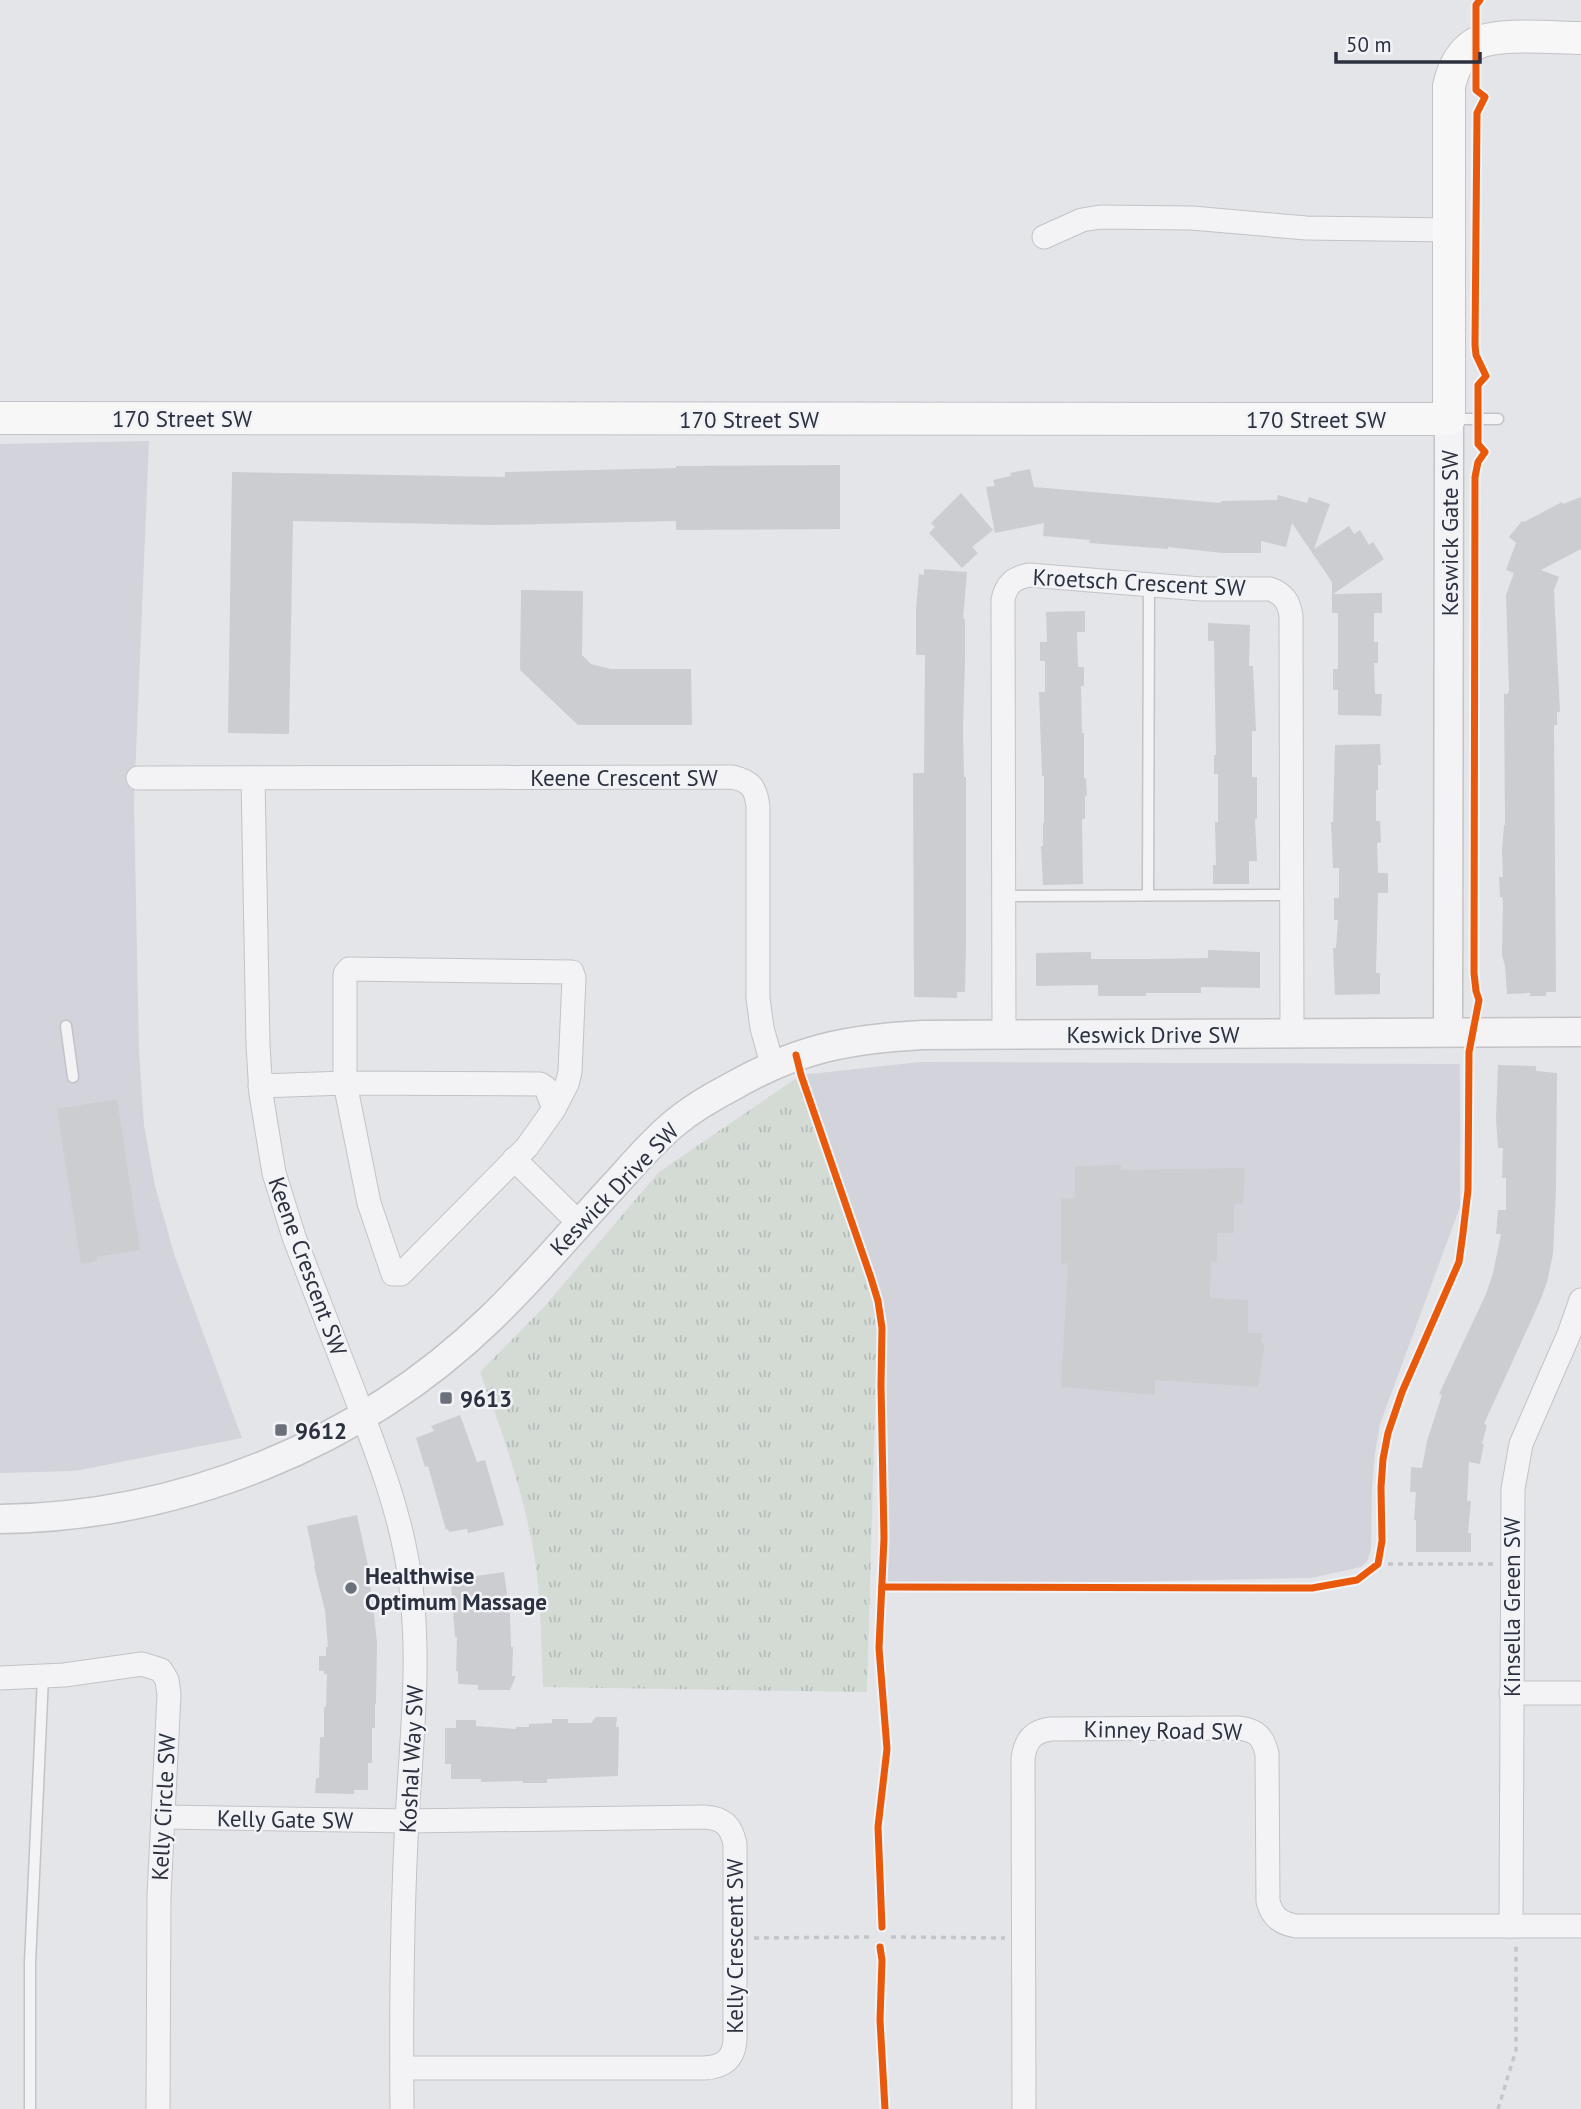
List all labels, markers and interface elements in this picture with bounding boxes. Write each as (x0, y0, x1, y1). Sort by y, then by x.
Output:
scale bar (1336, 21, 1480, 65)
text: 50 m (1346, 31, 1392, 58)
street label: 170 Street SW (112, 404, 252, 433)
street label: 170 Street SW (679, 405, 819, 434)
street label: 170 Street SW (1246, 405, 1386, 434)
street label: Keswick Gate SW (1435, 450, 1464, 616)
street label: Kroetsch Crescent SW (1032, 562, 1246, 602)
street label: Keene Crescent SW (530, 763, 718, 792)
street label: Keswick Drive SW (1066, 1020, 1240, 1049)
street label: Keswick Drive SW (543, 1117, 685, 1261)
street label: Keene Crescent SW (262, 1173, 354, 1359)
place label: 9613 (460, 1384, 512, 1413)
marker: 9613 (438, 1390, 454, 1406)
place label: 9612 (295, 1416, 347, 1445)
marker: 9612 (273, 1422, 289, 1438)
street label: Kinsella Green SW (1497, 1517, 1526, 1697)
place label: Healthwise Optimum Massage (365, 1561, 547, 1616)
marker: Healthwise Optimum Massage (343, 1580, 359, 1596)
street label: Koshal Way SW (393, 1684, 429, 1834)
street label: Kinney Road SW (1083, 1714, 1243, 1746)
street label: Kelly Circle SW (145, 1733, 181, 1881)
street label: Kelly Gate SW (217, 1803, 353, 1835)
street label: Kelly Crescent SW (720, 1858, 749, 2034)

